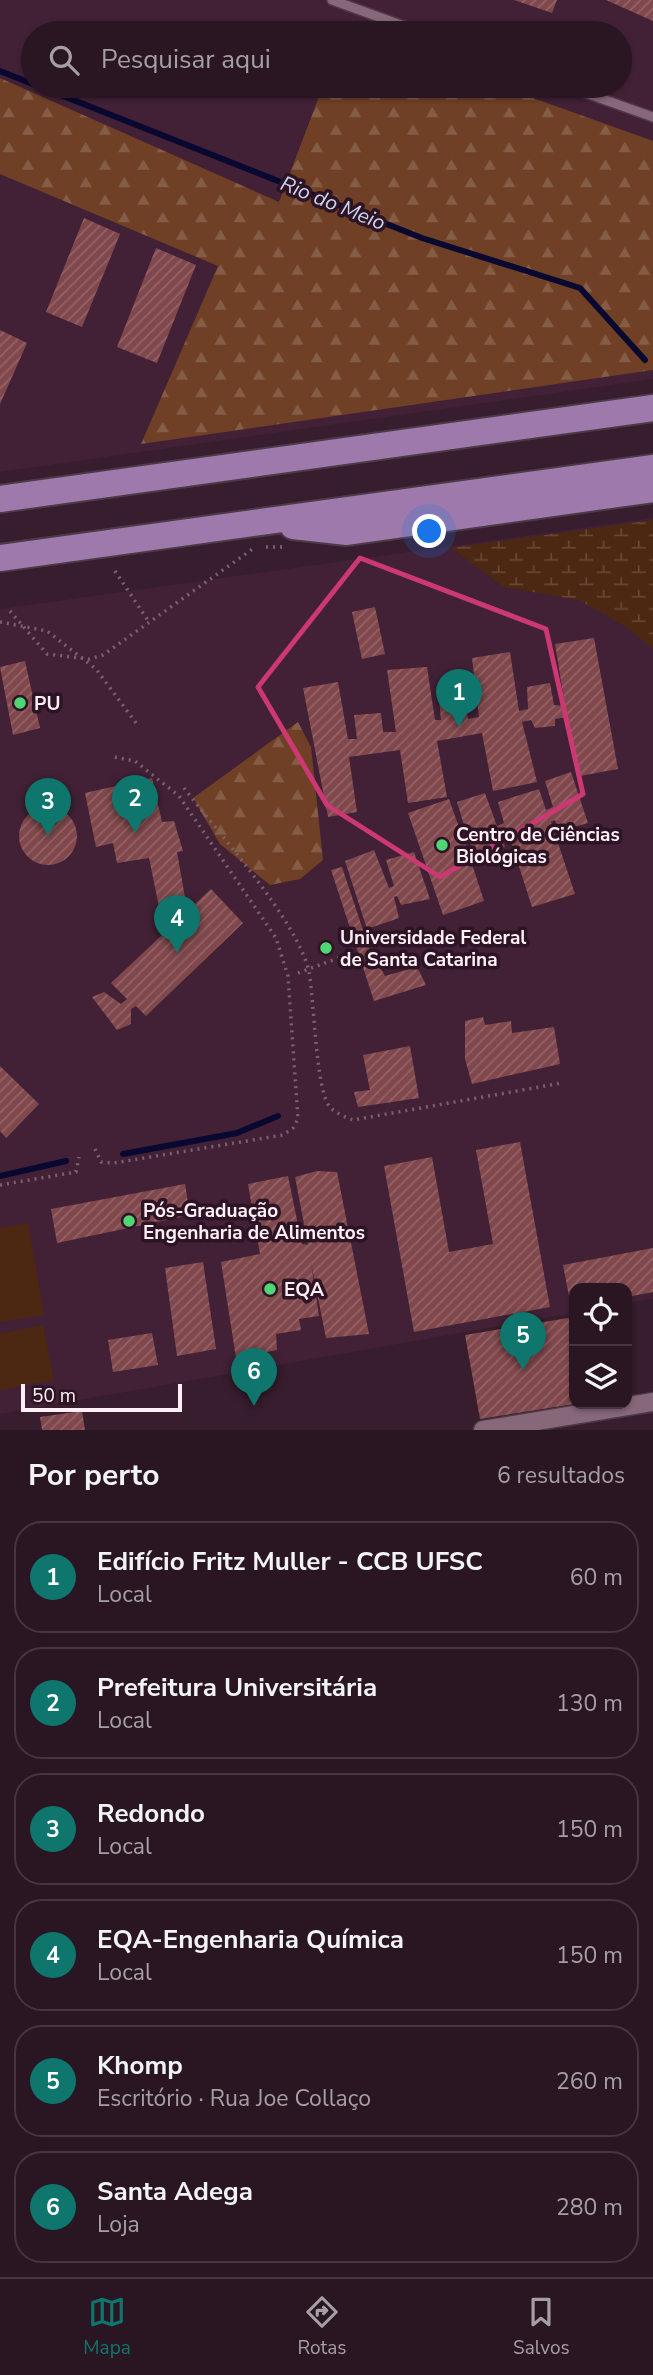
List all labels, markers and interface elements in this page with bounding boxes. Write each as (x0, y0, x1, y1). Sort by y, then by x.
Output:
search box (21, 21, 632, 98)
icon: search (45, 41, 83, 79)
text: Pesquisar aqui (101, 42, 271, 77)
water label: Rio do Meio (276, 169, 390, 237)
your location (412, 514, 446, 548)
pin: 1 (436, 669, 482, 727)
place label: PU (34, 691, 60, 717)
marker: PU (12, 695, 28, 711)
pin: 2 (112, 775, 158, 833)
pin: 3 (25, 778, 71, 836)
place label: Centro de Ciências Biológicas (456, 822, 620, 870)
marker: Centro de Ciências Biológicas (434, 837, 450, 853)
pin: 4 (154, 895, 200, 953)
place label: Universidade Federal de Santa Catarina (340, 925, 526, 973)
marker: Universidade Federal de Santa Catarina (318, 940, 334, 956)
place label: Pós-Graduação Engenharia de Alimentos (143, 1198, 365, 1246)
marker: Pós-Graduação Engenharia de Alimentos (121, 1213, 137, 1229)
place label: EQA (284, 1277, 325, 1303)
marker: EQA (262, 1281, 278, 1297)
map controls (569, 1283, 632, 1409)
button: locate (569, 1283, 632, 1346)
pin: 5 (500, 1312, 546, 1370)
button: layers (569, 1346, 632, 1409)
pin: 6 (231, 1348, 277, 1406)
scale bar (21, 1381, 182, 1413)
text: 50 m (32, 1383, 76, 1409)
text: Por perto (28, 1455, 159, 1496)
text: 6 resultados (497, 1460, 625, 1491)
text: Edifício Fritz Muller - CCB UFSC (97, 1544, 483, 1579)
text: 1 (46, 1562, 60, 1593)
text: 60 m (570, 1562, 623, 1593)
text: Local (97, 1579, 152, 1610)
text: Prefeitura Universitária (97, 1670, 377, 1705)
text: 2 (46, 1688, 60, 1719)
text: 130 m (556, 1688, 623, 1719)
text: Local (97, 1705, 152, 1736)
text: Redondo (97, 1796, 205, 1831)
text: 3 (46, 1814, 60, 1845)
text: 150 m (556, 1814, 623, 1845)
text: Local (97, 1831, 152, 1862)
text: EQA-Engenharia Química (97, 1922, 404, 1957)
text: 4 (46, 1940, 60, 1971)
text: 150 m (556, 1940, 623, 1971)
text: Local (97, 1957, 152, 1988)
text: Khomp (97, 2048, 183, 2083)
text: 5 (46, 2066, 60, 2097)
text: 260 m (556, 2066, 623, 2097)
text: Escritório · Rua Joe Collaço (97, 2083, 371, 2114)
text: Santa Adega (97, 2174, 253, 2209)
text: 6 (46, 2192, 60, 2223)
text: 280 m (556, 2192, 623, 2223)
text: Loja (97, 2209, 140, 2240)
tab: Mapa (83, 2293, 131, 2361)
tab: Rotas (298, 2293, 346, 2361)
tab: Salvos (513, 2293, 570, 2361)

